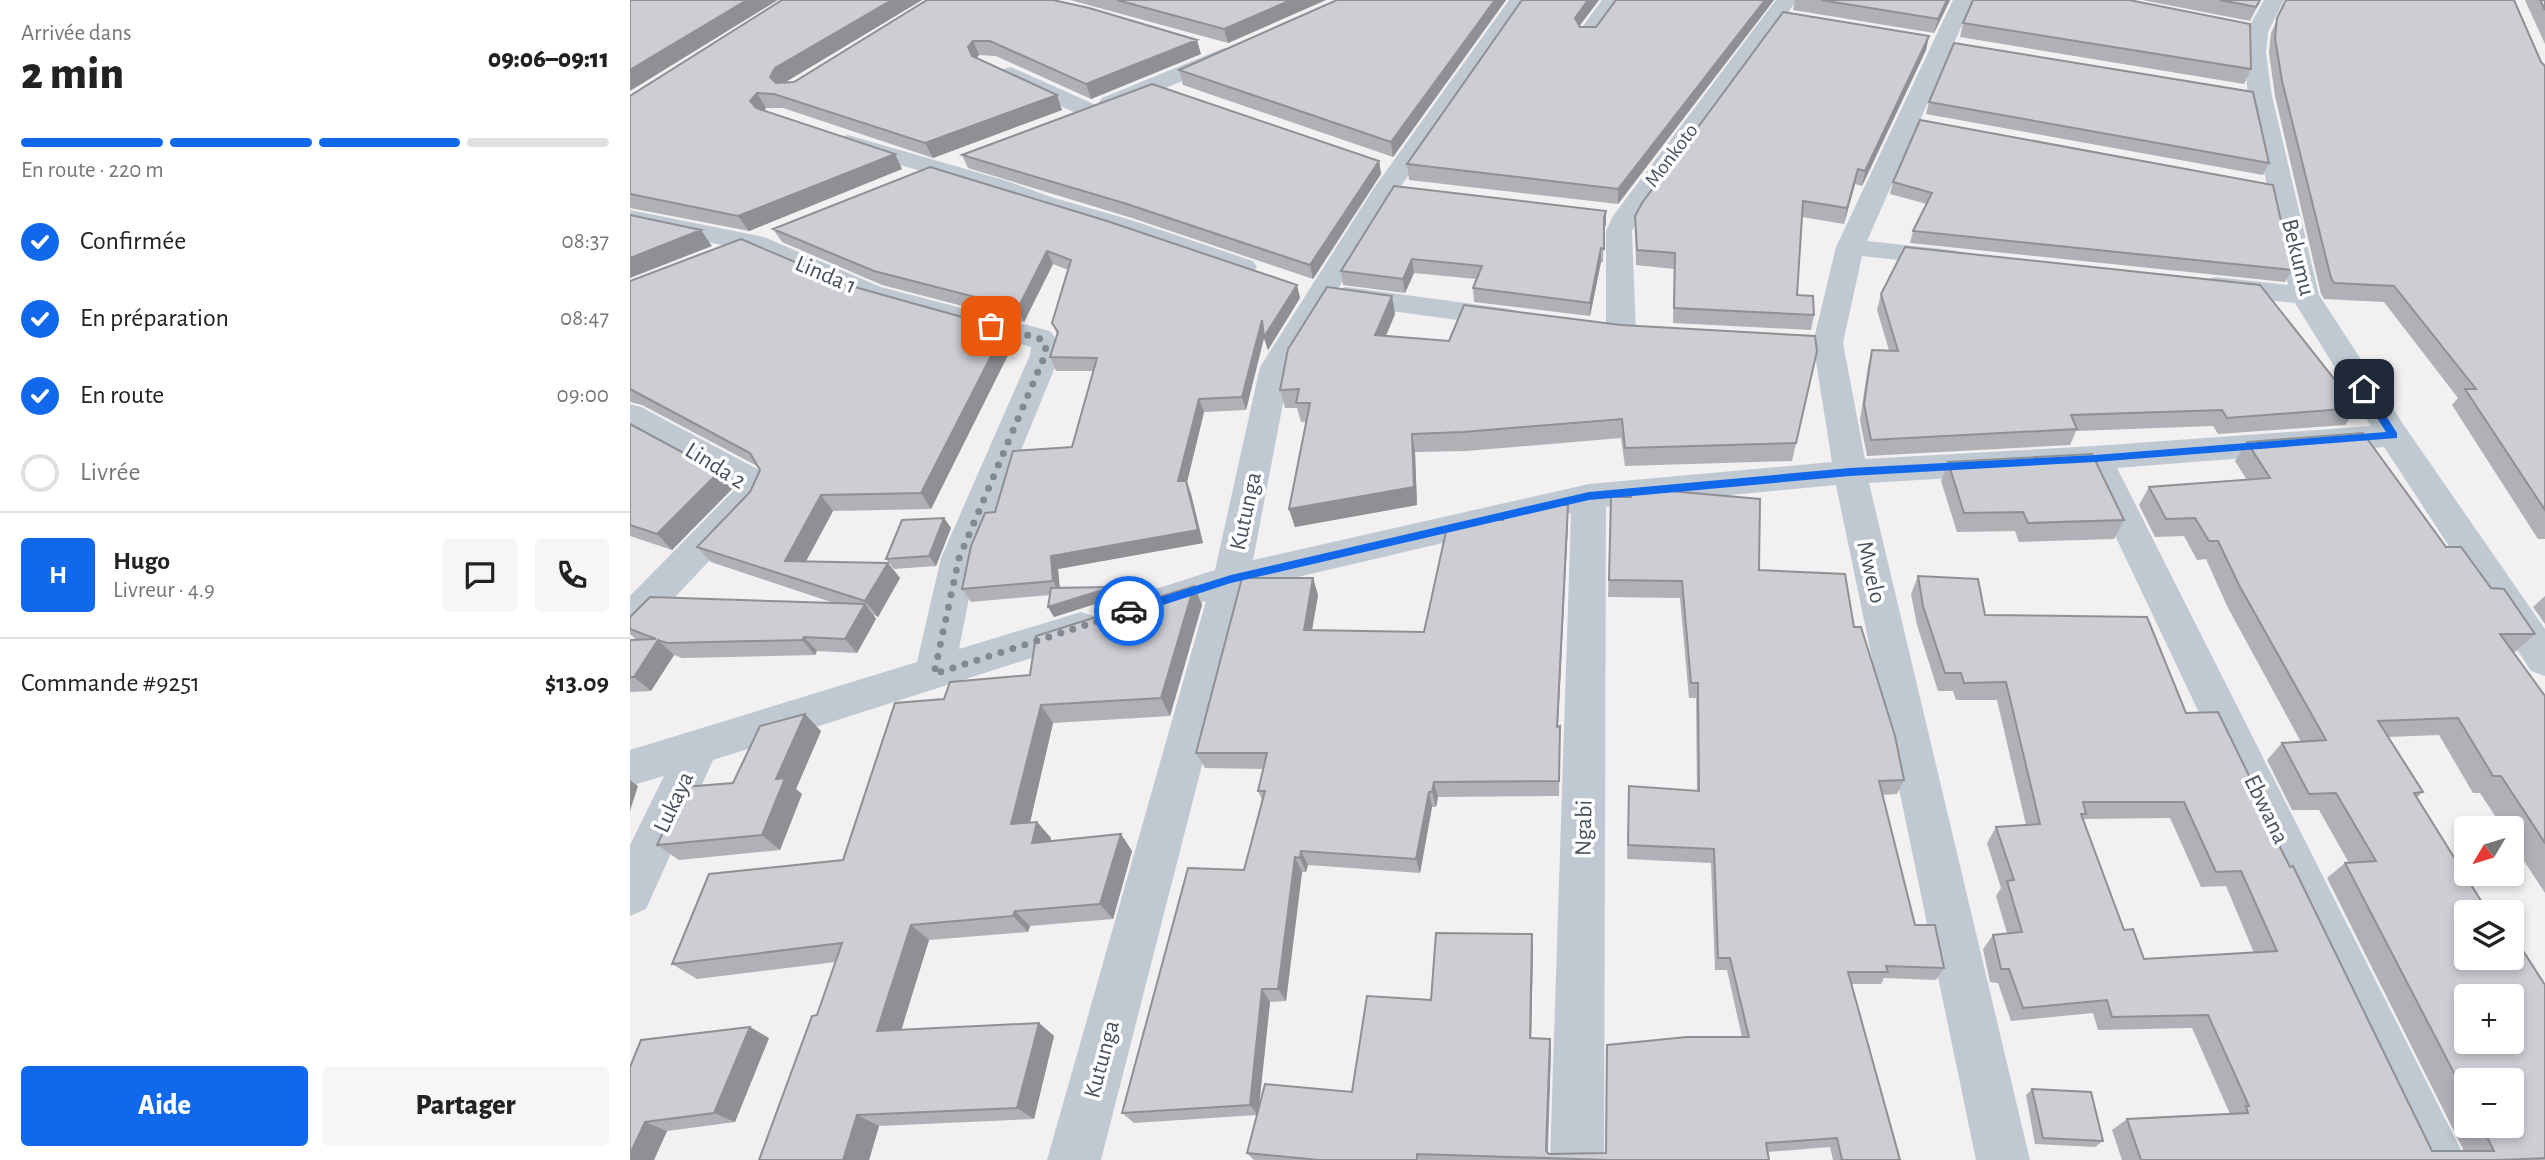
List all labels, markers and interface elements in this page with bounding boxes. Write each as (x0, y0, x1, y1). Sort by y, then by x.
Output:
text: Arrivée dans (21, 22, 132, 45)
text: 09:06–09:11 (488, 46, 609, 72)
text: 2 min (21, 51, 124, 97)
street label: Monkoto (1641, 120, 1702, 191)
text: En route · 220 m (21, 159, 164, 182)
street label: Bekumu (2277, 216, 2319, 298)
icon: check (21, 223, 59, 261)
text: Confirmée (80, 228, 186, 254)
text: 08:37 (562, 230, 609, 253)
street label: Linda 1 (792, 251, 860, 298)
pin (961, 296, 1021, 356)
icon: check (21, 300, 59, 338)
text: En préparation (80, 305, 229, 331)
text: 08:47 (560, 307, 609, 330)
icon: bag (972, 307, 1010, 345)
pin (2334, 359, 2394, 419)
icon: home (2345, 370, 2383, 408)
icon: check (21, 377, 59, 415)
text: En route (80, 382, 164, 408)
text: 09:00 (556, 384, 609, 407)
street label: Linda 2 (681, 438, 750, 494)
text: Livrée (80, 459, 140, 485)
street label: Kutunga (1226, 470, 1266, 553)
button: chat (443, 538, 517, 612)
button: phone (535, 538, 609, 612)
street label: Mwelo (1852, 539, 1890, 606)
text: Hugo (113, 548, 170, 574)
text: H (49, 562, 67, 588)
courier (1094, 576, 1164, 646)
text: Livreur · 4.9 (113, 579, 215, 602)
icon: car (1110, 592, 1148, 630)
text: Commande #9251 (21, 670, 200, 696)
text: $13.09 (545, 670, 609, 696)
street label: Lukaya (649, 768, 698, 837)
street label: Ebwana (2239, 771, 2293, 848)
street label: Ngabi (1572, 800, 1596, 856)
north arrow (2454, 816, 2524, 886)
map controls (2454, 816, 2524, 1138)
button: layers (2454, 900, 2524, 970)
button: + (2454, 984, 2524, 1054)
street label: Kutunga (1080, 1018, 1124, 1101)
button: Aide (21, 1066, 308, 1146)
button: Partager (322, 1066, 609, 1146)
button: − (2454, 1068, 2524, 1138)

